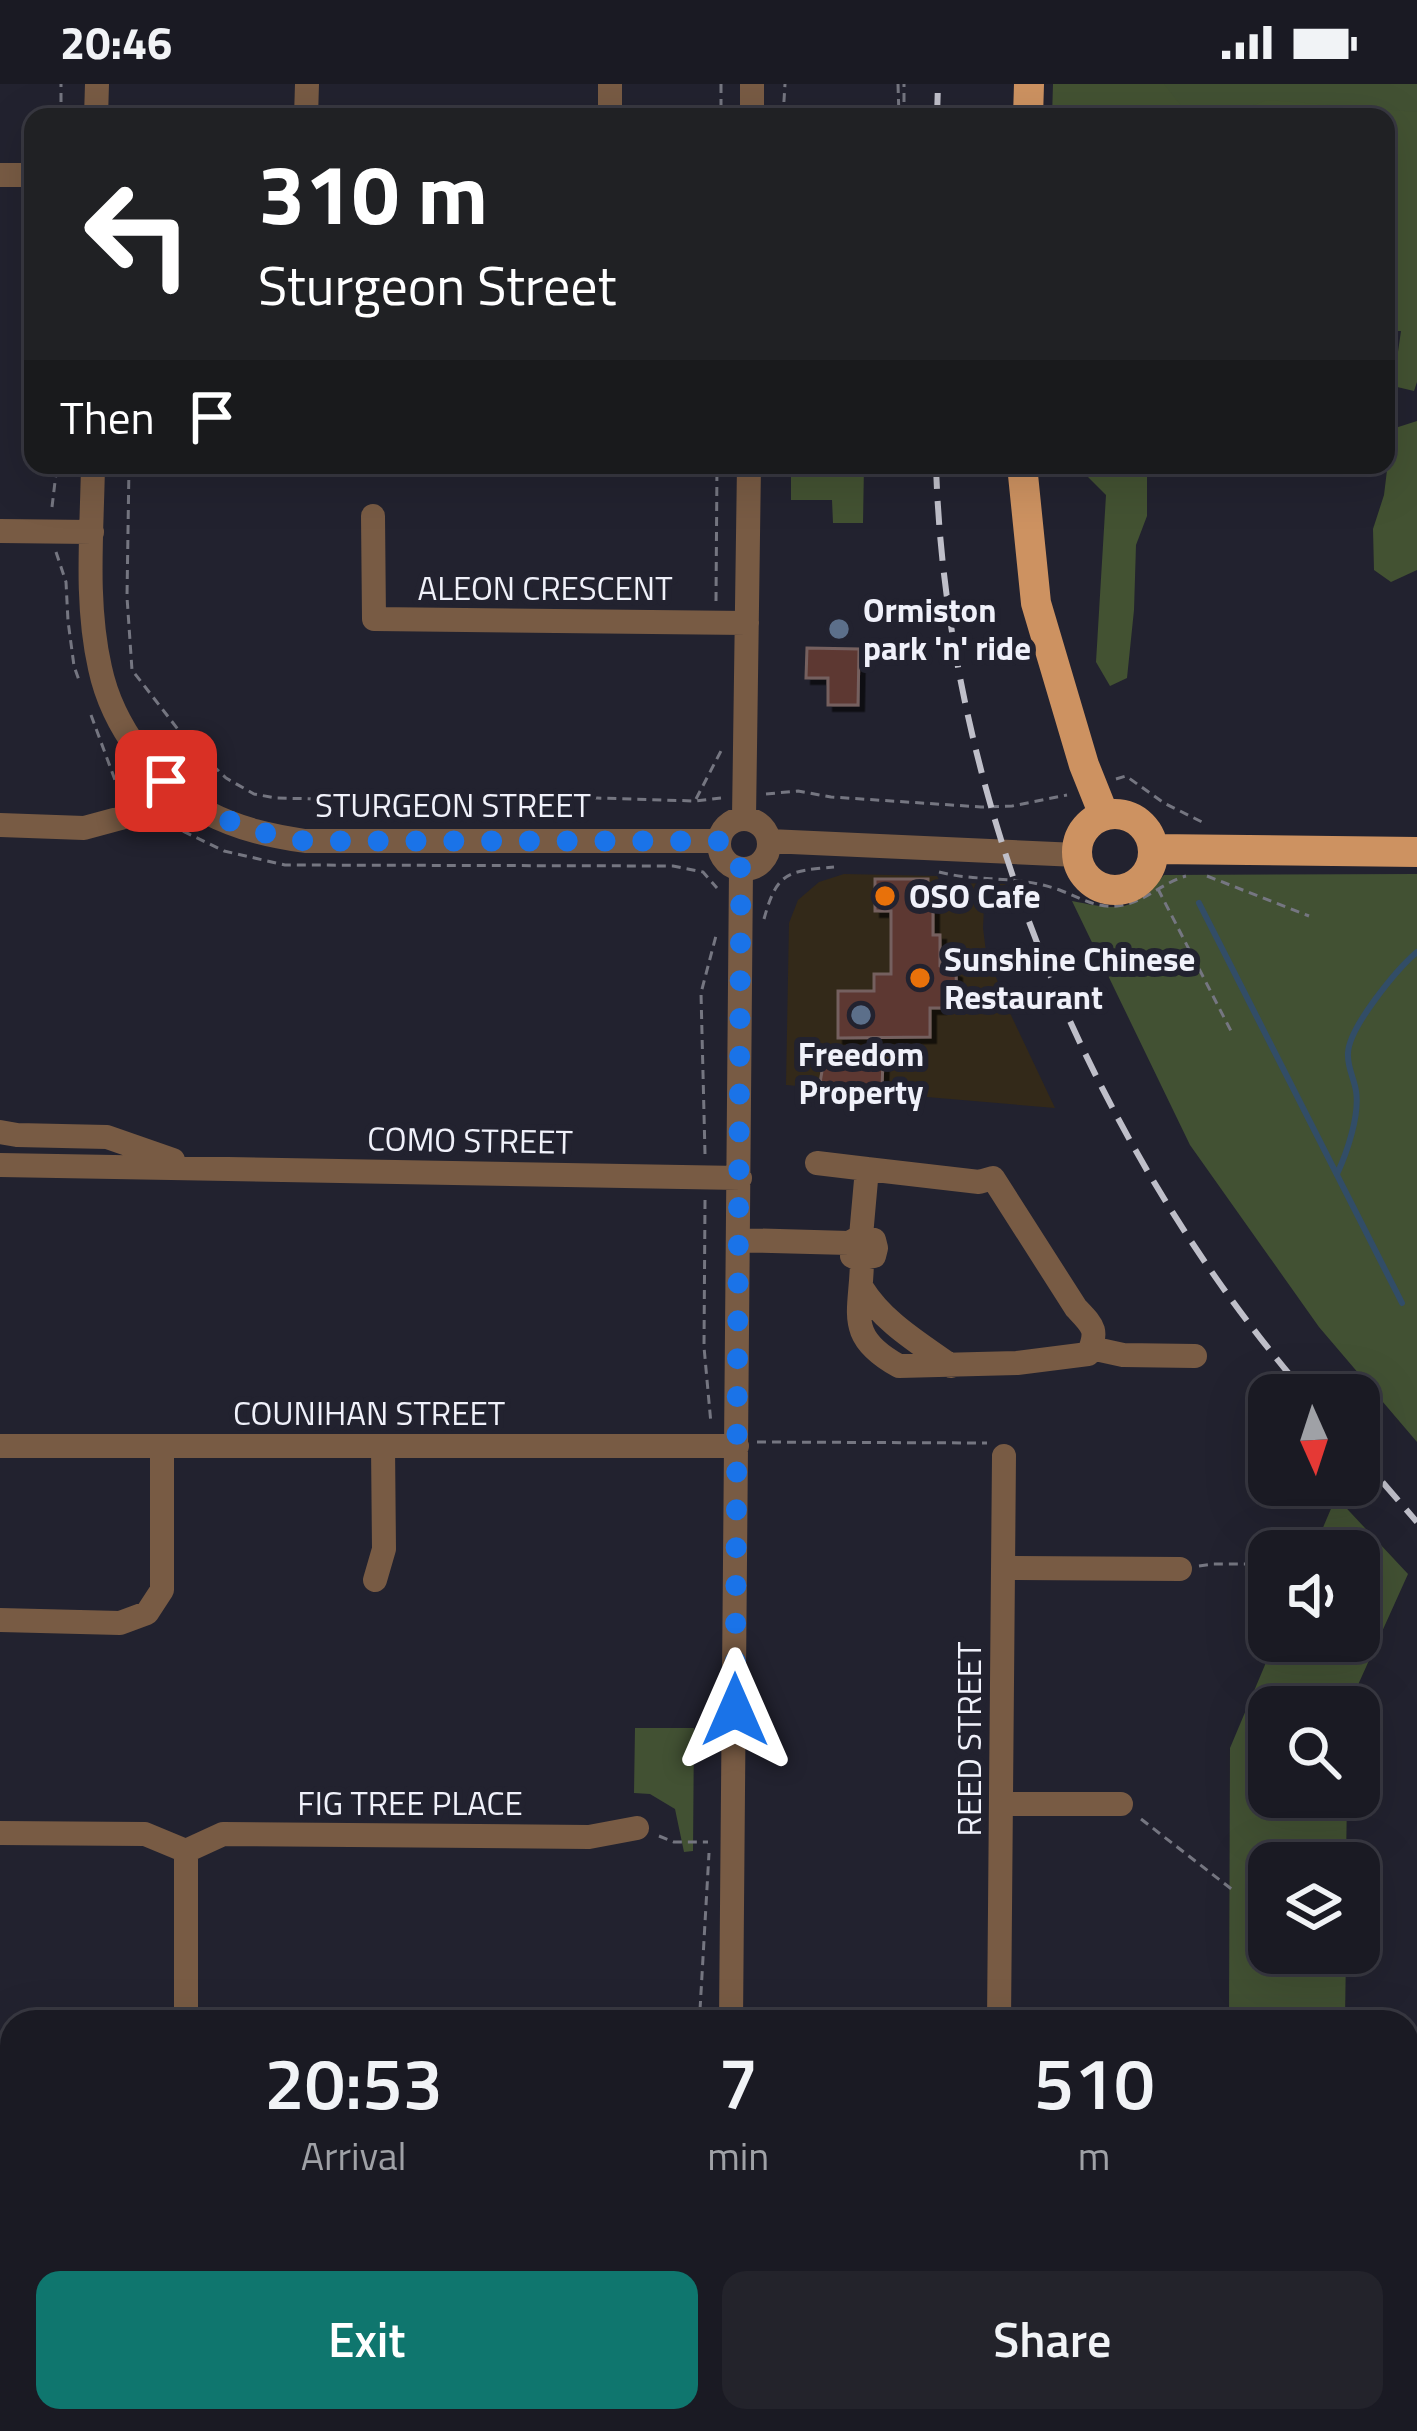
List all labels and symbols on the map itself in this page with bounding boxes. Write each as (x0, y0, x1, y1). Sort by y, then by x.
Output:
street label: ALEON CRESCENT (418, 563, 673, 613)
place label: Ormiston park 'n' ride (863, 585, 1031, 673)
marker: Ormiston park 'n' ride (826, 616, 852, 642)
pin (115, 730, 217, 832)
street label: STURGEON STREET (315, 780, 591, 830)
place label: OSO Cafe (909, 871, 1041, 921)
marker: OSO Cafe (872, 883, 898, 909)
place label: Sunshine Chinese Restaurant (944, 934, 1195, 1022)
marker: Sunshine Chinese Restaurant (907, 965, 933, 991)
marker: Freedom Property (848, 1002, 874, 1028)
place label: Freedom Property (798, 1029, 924, 1117)
street label: COMO STREET (367, 1113, 573, 1167)
north arrow (1248, 1374, 1380, 1506)
street label: COUNIHAN STREET (233, 1388, 505, 1438)
street label: REED STREET (944, 1642, 994, 1836)
position arrow (672, 1647, 798, 1773)
street label: FIG TREE PLACE (297, 1778, 523, 1828)

